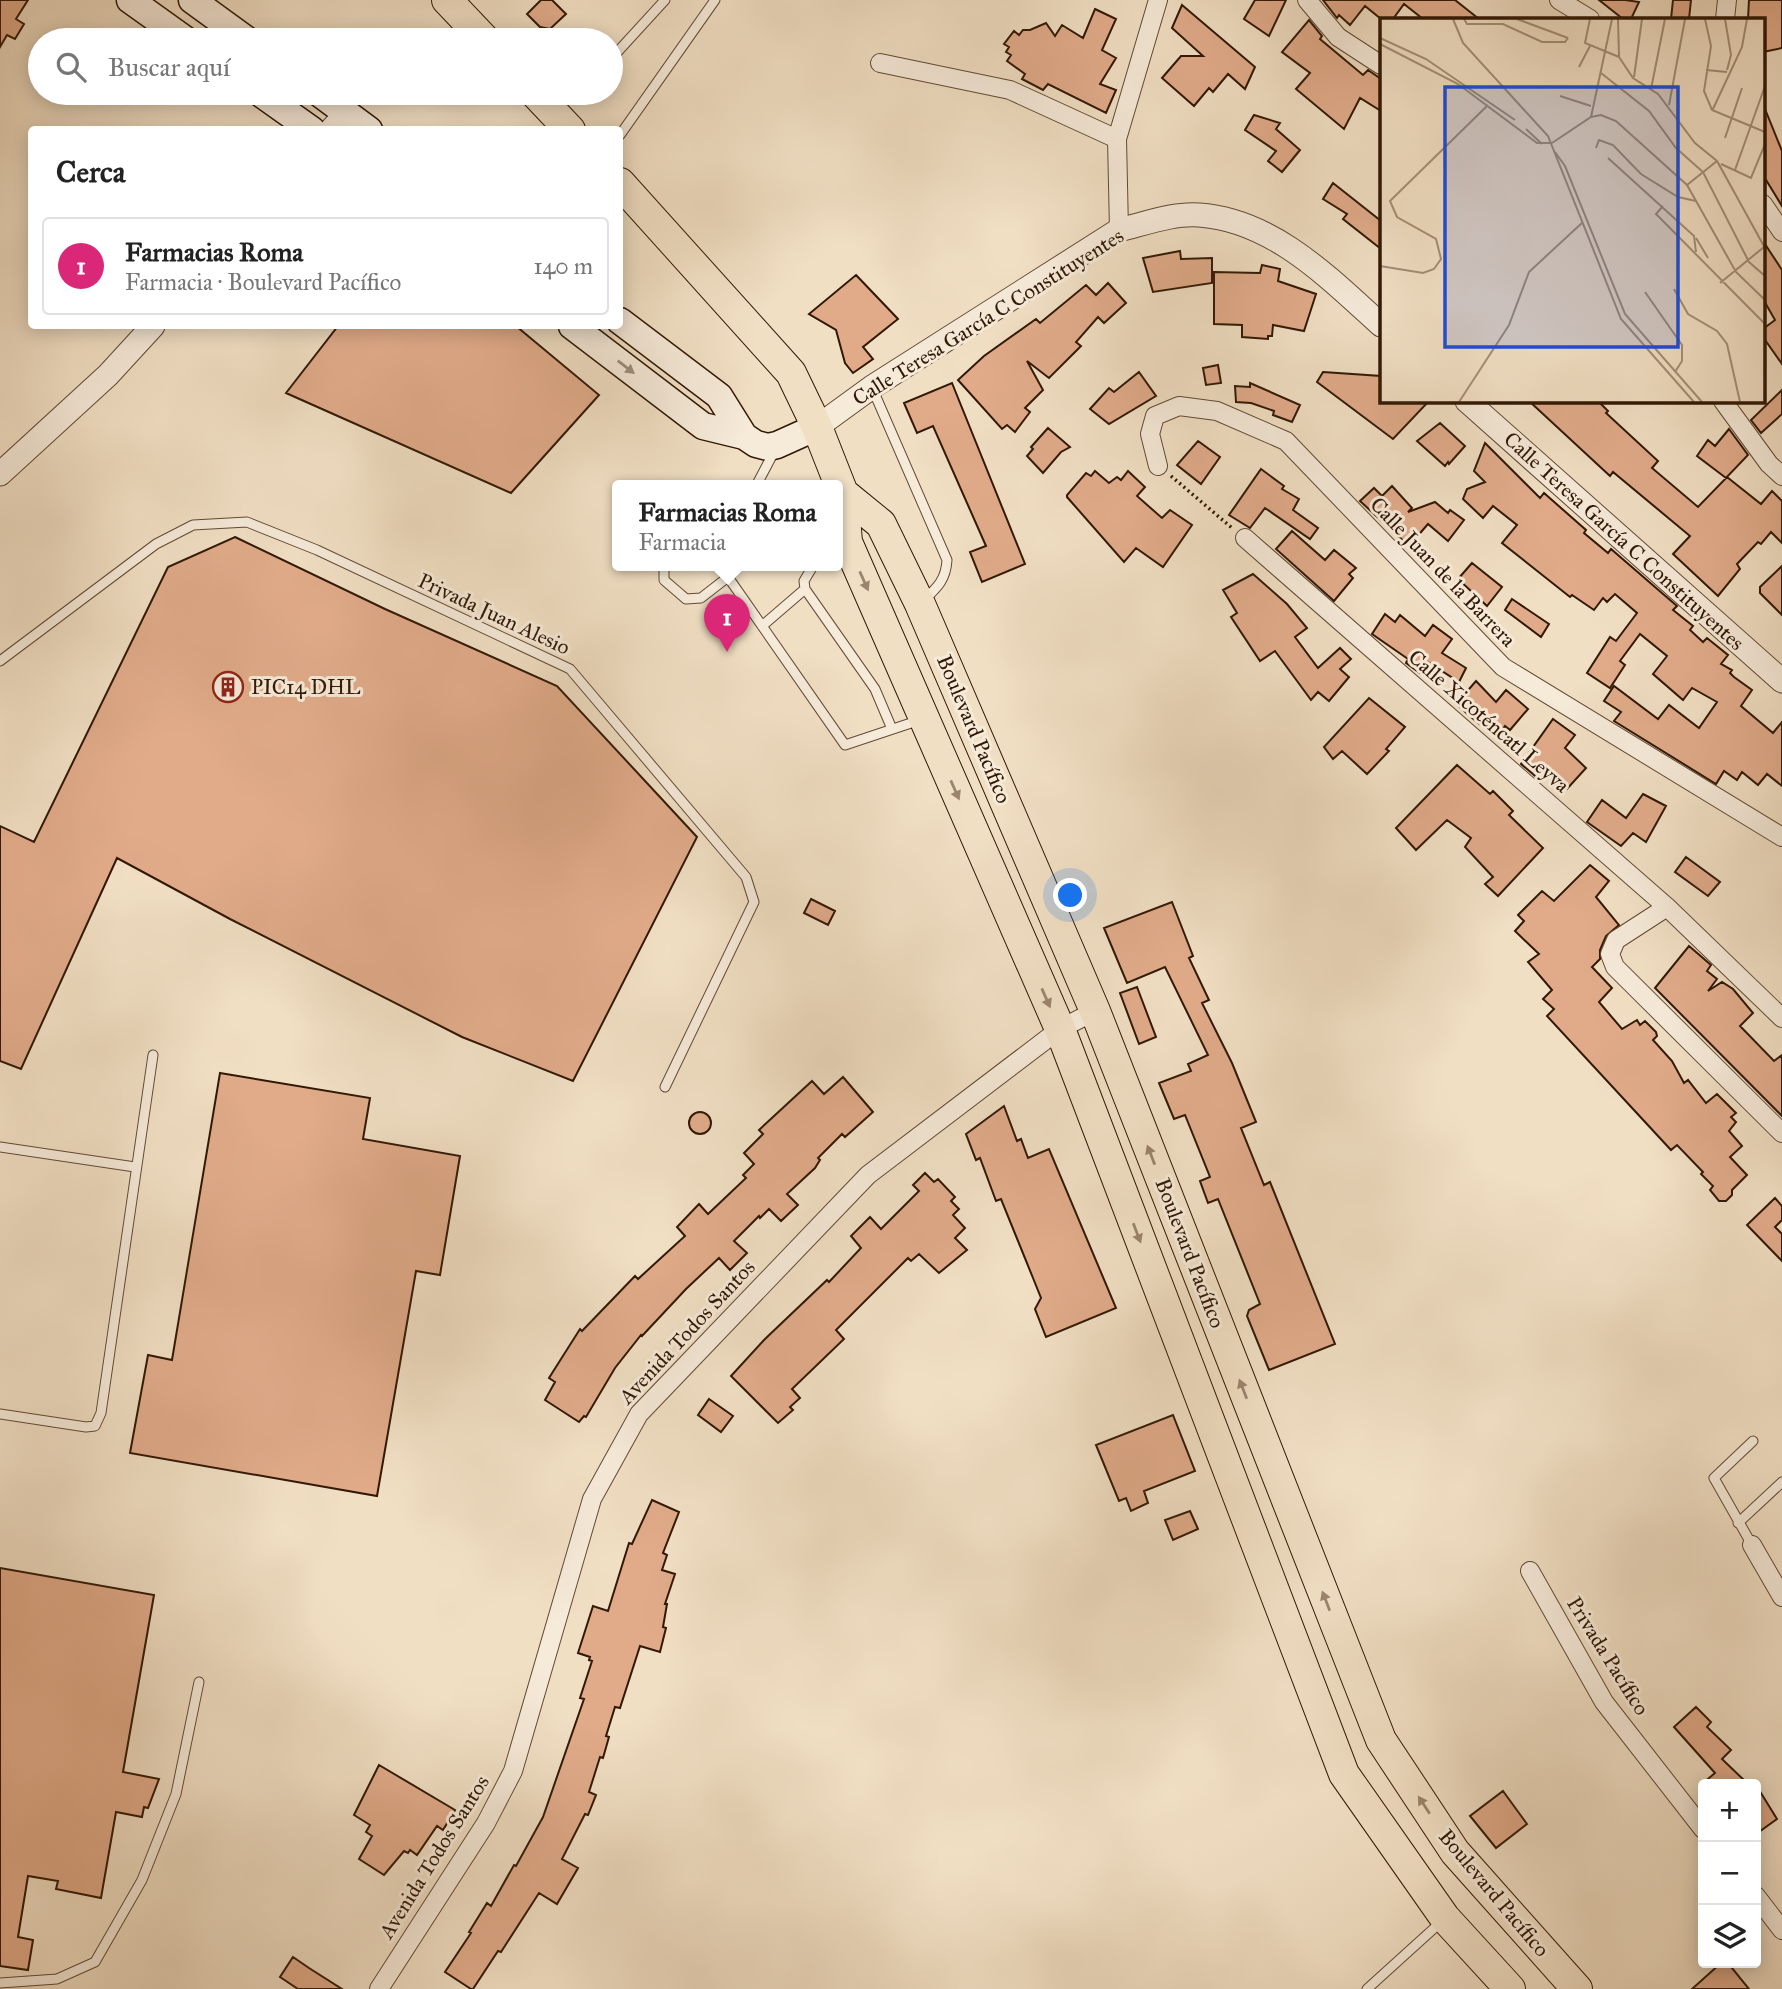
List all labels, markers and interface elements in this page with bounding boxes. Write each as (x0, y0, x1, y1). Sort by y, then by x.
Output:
inset map (1380, 18, 1764, 402)
search box (28, 28, 623, 105)
icon: search (52, 48, 90, 86)
text: Buscar aquí (108, 51, 230, 83)
text: Cerca (56, 154, 125, 190)
street label: Calle Teresa García C Constituyentes (848, 223, 1128, 411)
text: Farmacias Roma (125, 236, 303, 268)
text: 1 (76, 252, 86, 280)
text: 140 m (533, 252, 593, 280)
text: Farmacia · Boulevard Pacífico (125, 268, 401, 296)
one-way arrow (617, 360, 635, 374)
street label: Calle Teresa García C Constituyentes (1498, 426, 1750, 656)
popup (612, 480, 843, 571)
street label: Calle Juan de la Barrera (1365, 492, 1521, 652)
text: Farmacias Roma (638, 496, 817, 528)
text: Farmacia (638, 528, 726, 556)
street label: Privada Juan Alesio (414, 567, 574, 661)
one-way arrow (859, 571, 870, 592)
pin: 1 (704, 594, 750, 652)
street label: Calle Xicoténcatl Leyva (1403, 644, 1575, 798)
street label: Boulevard Pacífico (931, 651, 1017, 807)
building icon: PIC14 DHL (211, 670, 245, 704)
place label: PIC14 DHL (251, 674, 361, 700)
one-way arrow (949, 780, 961, 800)
your location (1053, 878, 1087, 912)
one-way arrow (1041, 988, 1052, 1009)
one-way arrow (1146, 1144, 1157, 1165)
street label: Boulevard Pacífico (1149, 1174, 1231, 1332)
one-way arrow (1132, 1223, 1143, 1244)
street label: Avenida Todos Santos (613, 1254, 761, 1410)
one-way arrow (1237, 1379, 1248, 1400)
one-way arrow (1320, 1591, 1331, 1612)
street label: Privada Pacífico (1561, 1592, 1655, 1720)
street label: Avenida Todos Santos (373, 1770, 495, 1944)
map controls (1698, 1779, 1761, 1968)
button: + (1698, 1779, 1761, 1842)
one-way arrow (1417, 1796, 1431, 1814)
street label: Boulevard Pacífico (1433, 1824, 1555, 1962)
button: − (1698, 1842, 1761, 1905)
button: layers (1698, 1905, 1761, 1968)

